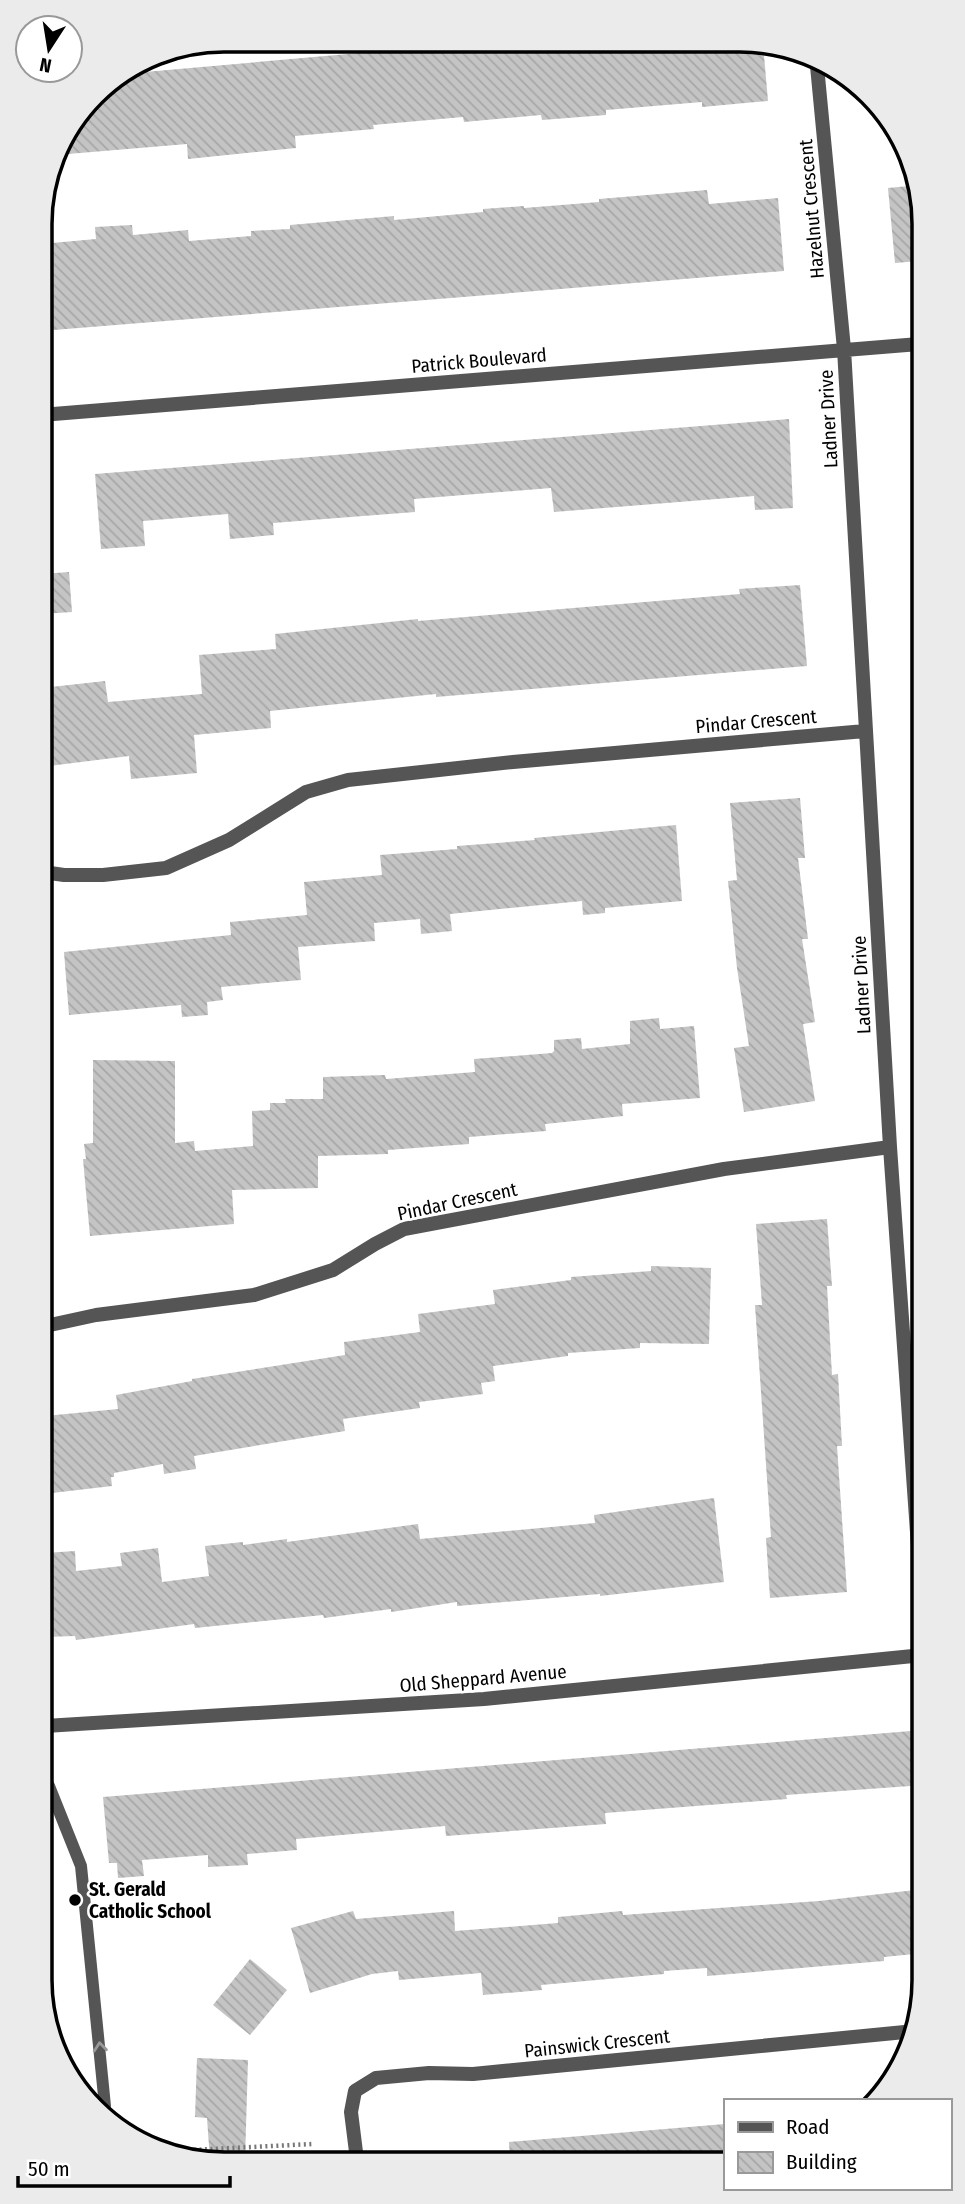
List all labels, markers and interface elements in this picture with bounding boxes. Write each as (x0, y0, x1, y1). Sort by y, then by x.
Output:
north arrow (14, 14, 84, 84)
text: N (38, 53, 54, 78)
street label: Hazelnut Crescent (794, 138, 829, 279)
street label: Patrick Boulevard (410, 343, 548, 378)
street label: Ladner Drive (814, 369, 843, 469)
street label: Pindar Crescent (694, 705, 818, 738)
street label: Ladner Drive (847, 935, 876, 1035)
street label: Pindar Crescent (395, 1177, 520, 1225)
street label: Old Sheppard Avenue (399, 1660, 567, 1697)
place label: St. Gerald Catholic School (89, 1878, 212, 1923)
marker: St. Gerald Catholic School (67, 1892, 83, 1908)
street label: Painswick Crescent (523, 2024, 672, 2063)
one-way arrow (92, 2041, 107, 2053)
legend (724, 2099, 951, 2190)
text: Road (786, 2114, 830, 2140)
scale bar (18, 2144, 229, 2188)
text: Building (786, 2149, 857, 2175)
text: 50 m (28, 2156, 70, 2182)

